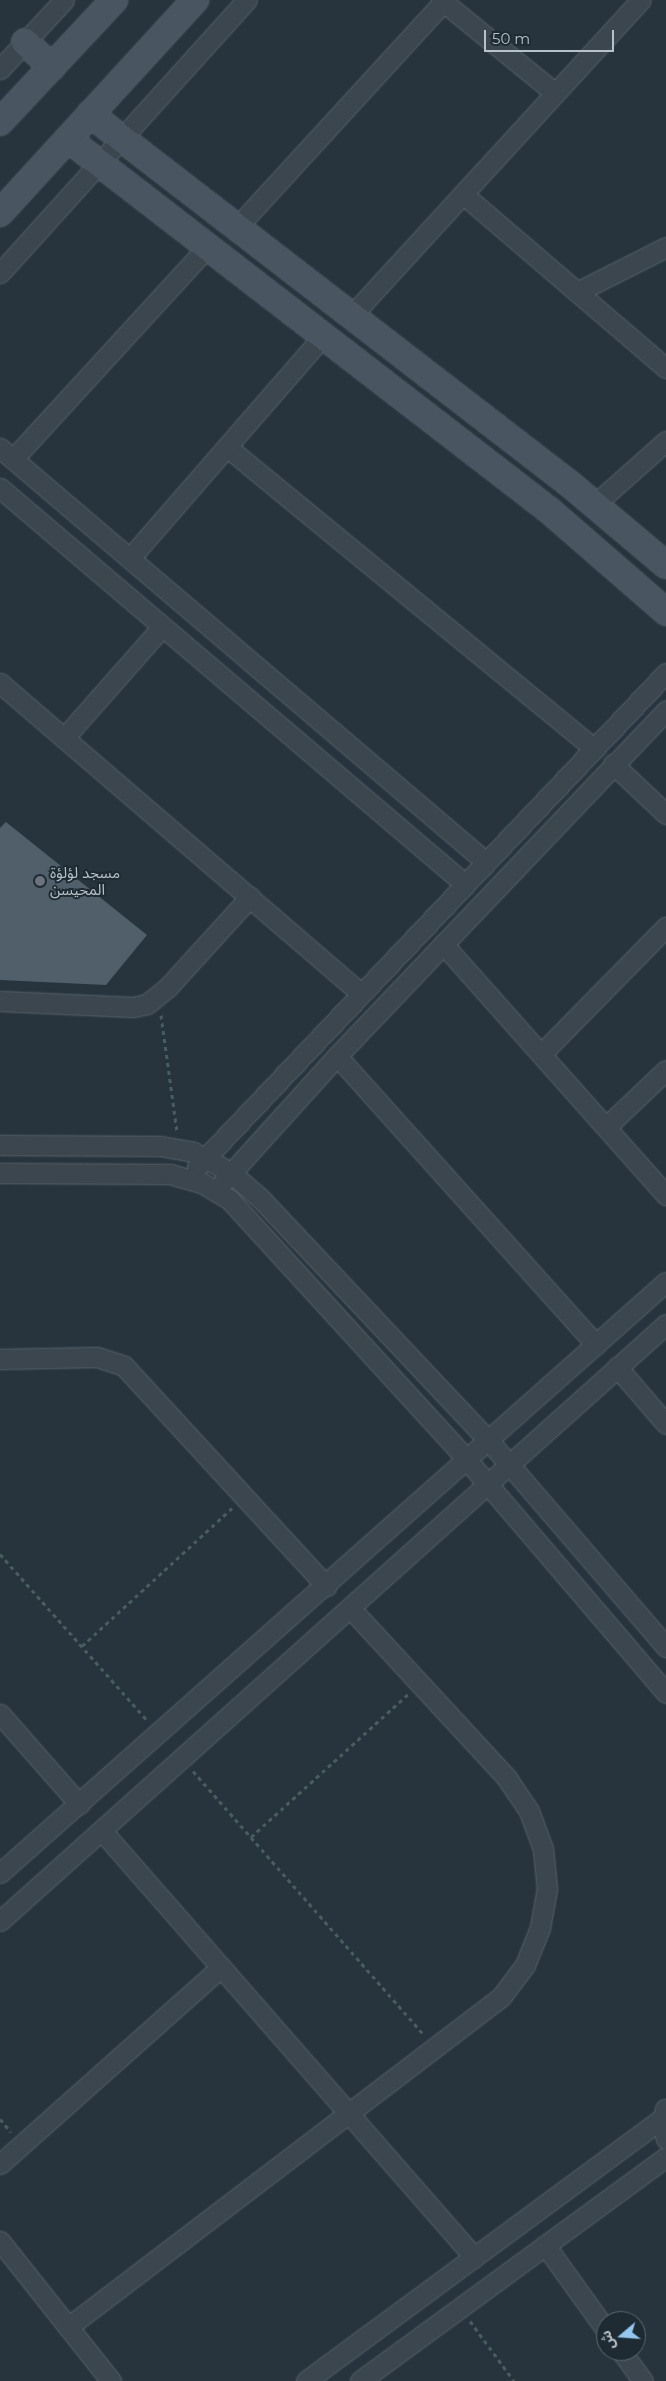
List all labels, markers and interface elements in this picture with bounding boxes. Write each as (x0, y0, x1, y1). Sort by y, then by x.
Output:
scale bar (486, 20, 616, 52)
text: 50 m (492, 29, 530, 48)
place label: مسجد لؤلؤة المحيسن (50, 863, 120, 898)
marker: مسجد لؤلؤة المحيسن (34, 875, 46, 887)
north arrow (596, 2311, 646, 2361)
text: ش (596, 2328, 619, 2352)

